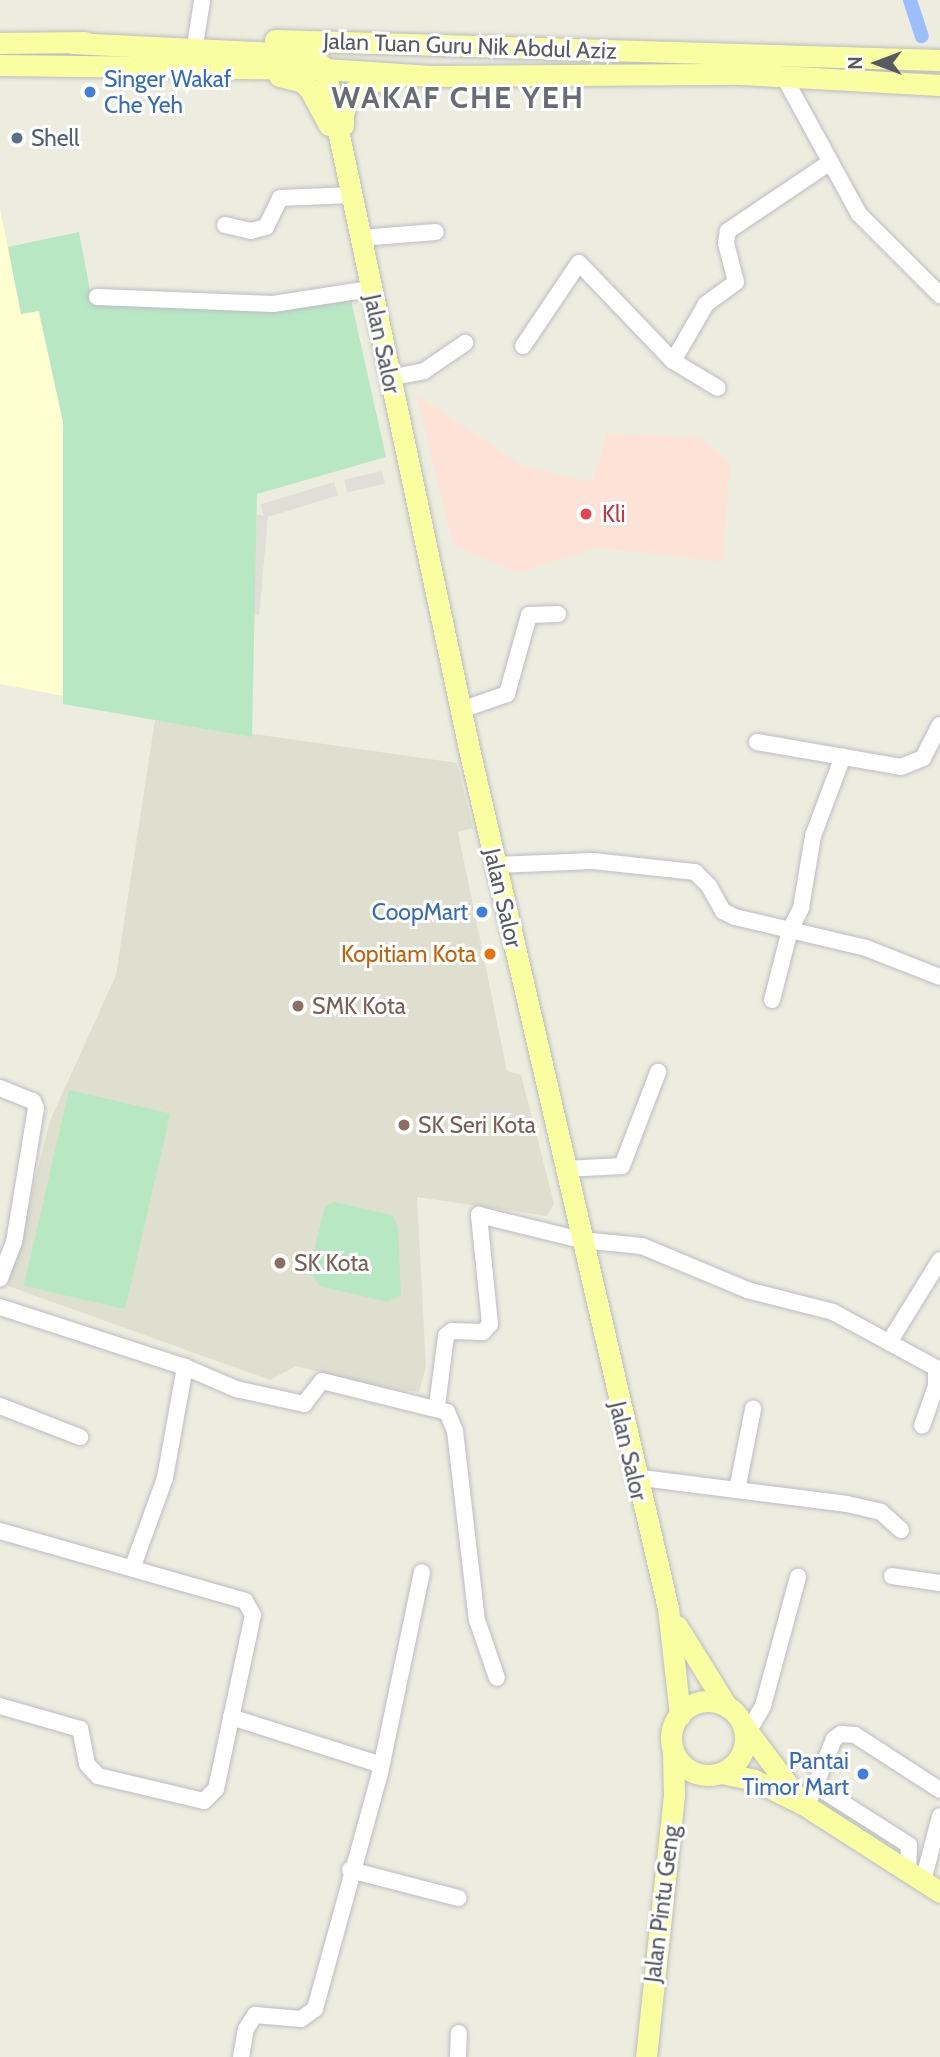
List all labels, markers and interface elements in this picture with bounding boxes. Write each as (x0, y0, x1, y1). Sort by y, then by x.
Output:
street label: Jalan Tuan Guru Nik Abdul Aziz (323, 27, 617, 65)
north arrow (842, 28, 912, 98)
text: N (844, 56, 867, 70)
place label: Singer Wakaf Che Yeh (104, 65, 231, 119)
district label: WAKAF CHE YEH (333, 80, 583, 116)
marker: Singer Wakaf Che Yeh (82, 84, 98, 100)
place label: Shell (31, 124, 79, 152)
marker: Shell (9, 130, 25, 146)
street label: Jalan Salor (358, 292, 406, 396)
place label: Kli (602, 500, 625, 528)
marker: Kli (576, 504, 596, 524)
street label: Jalan Salor (478, 846, 528, 950)
place label: CoopMart (372, 898, 468, 926)
marker: CoopMart (474, 904, 490, 920)
place label: Kopitiam Kota (341, 940, 476, 968)
marker: Kopitiam Kota (482, 946, 498, 962)
place label: SMK Kota (312, 992, 406, 1020)
marker: SMK Kota (290, 998, 306, 1014)
place label: SK Seri Kota (418, 1111, 536, 1139)
marker: SK Seri Kota (396, 1117, 412, 1133)
place label: SK Kota (294, 1249, 369, 1277)
marker: SK Kota (272, 1255, 288, 1271)
street label: Jalan Salor (603, 1399, 653, 1503)
place label: Pantai Timor Mart (742, 1747, 849, 1801)
marker: Pantai Timor Mart (855, 1766, 871, 1782)
street label: Jalan Pintu Geng (639, 1824, 685, 1984)

